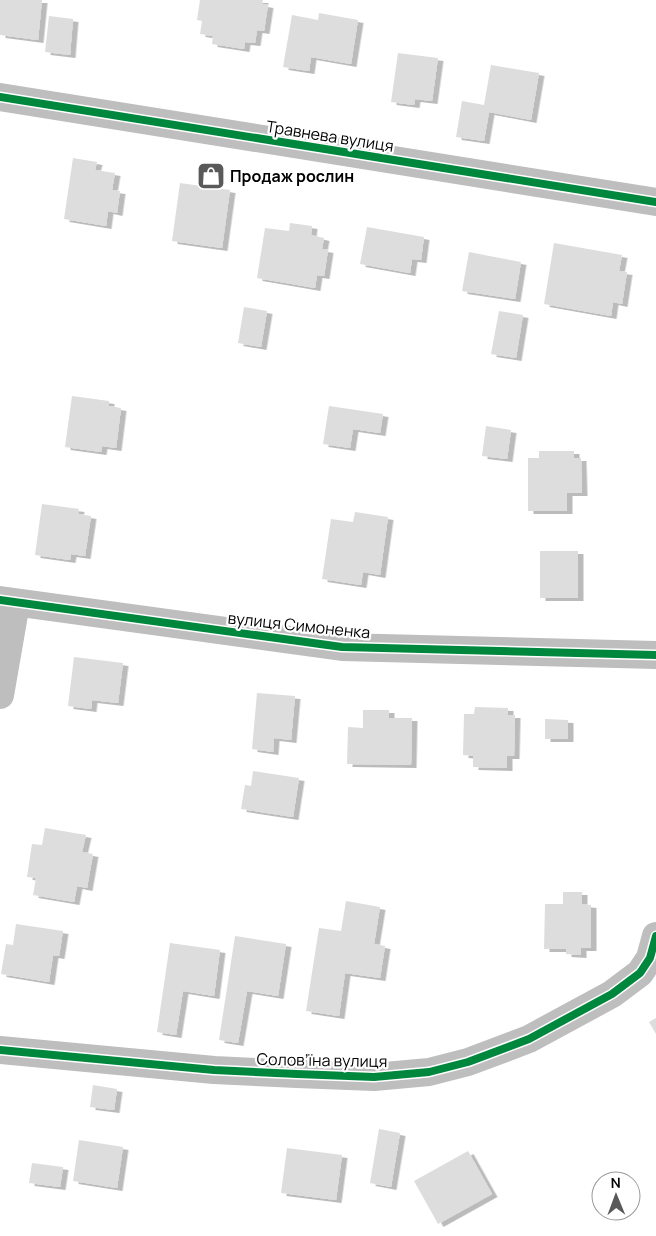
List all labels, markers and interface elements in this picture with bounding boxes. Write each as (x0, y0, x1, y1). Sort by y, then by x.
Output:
street label: Травнева вулиця (265, 115, 395, 157)
shop icon: Продаж рослин (196, 161, 226, 191)
place label: Продаж рослин (230, 165, 354, 187)
street label: вулиця Симоненка (227, 607, 371, 643)
street label: Соловʼїна вулиця (256, 1048, 388, 1072)
north arrow (591, 1171, 641, 1221)
text: N (611, 1173, 621, 1192)

